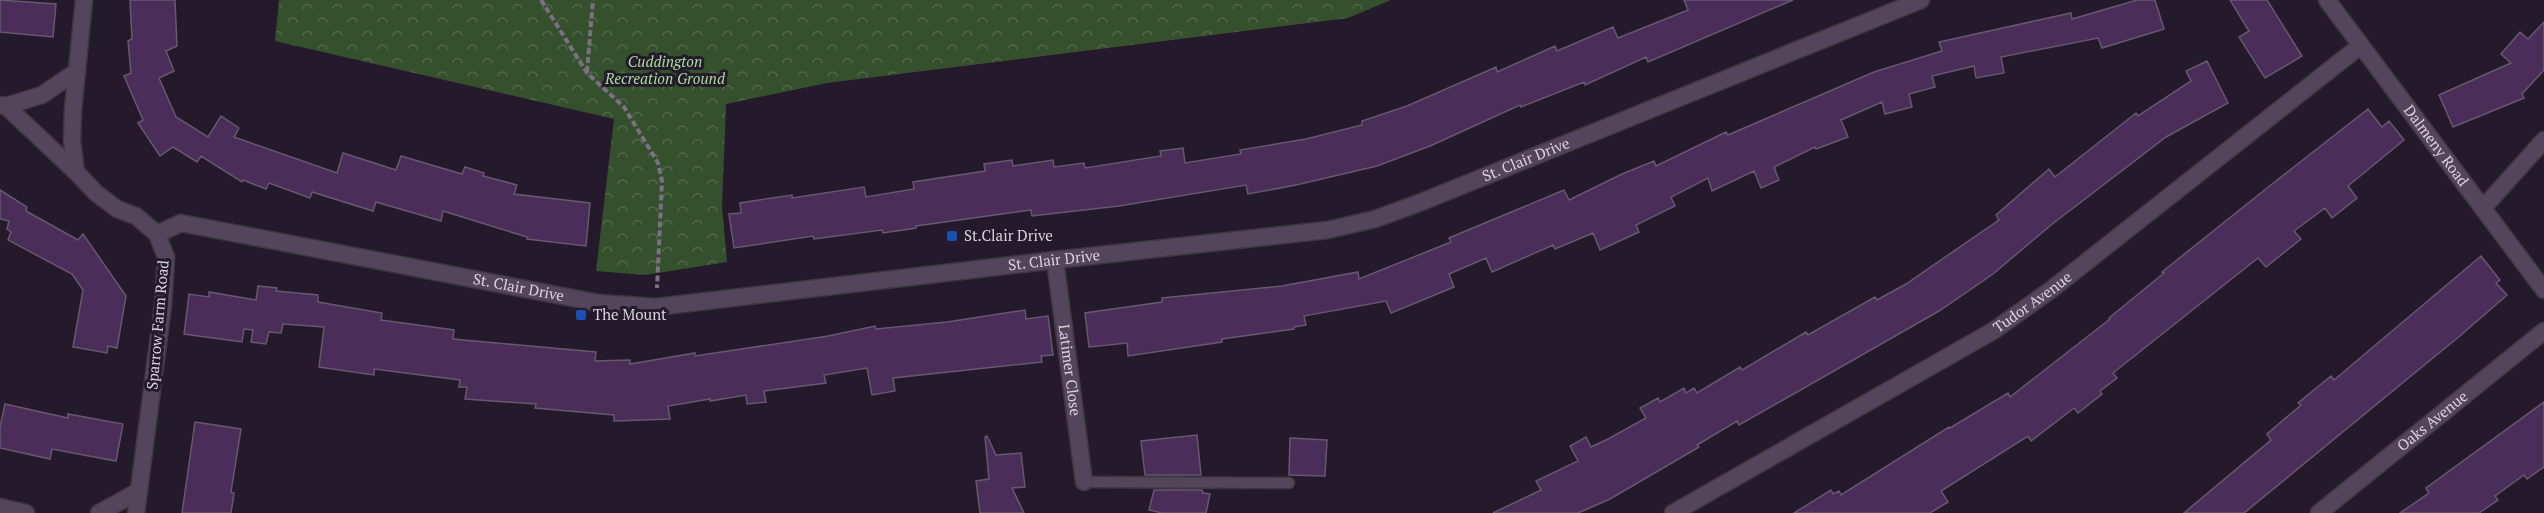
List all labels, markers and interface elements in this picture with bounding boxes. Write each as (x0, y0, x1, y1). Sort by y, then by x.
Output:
park label: Cuddington Recreation Ground (604, 51, 726, 88)
street label: Dalmeny Road (2400, 100, 2474, 190)
street label: St. Clair Drive (1479, 132, 1572, 185)
place label: St.Clair Drive (964, 225, 1053, 245)
marker: St.Clair Drive (945, 229, 959, 243)
street label: St. Clair Drive (1007, 244, 1101, 274)
street label: Sparrow Farm Road (141, 259, 173, 390)
street label: Tudor Avenue (1989, 266, 2075, 337)
street label: St. Clair Drive (471, 268, 566, 305)
place label: The Mount (593, 304, 667, 324)
marker: The Mount (574, 308, 588, 322)
street label: Latimer Close (1054, 323, 1086, 417)
street label: Oaks Avenue (2392, 386, 2471, 455)

